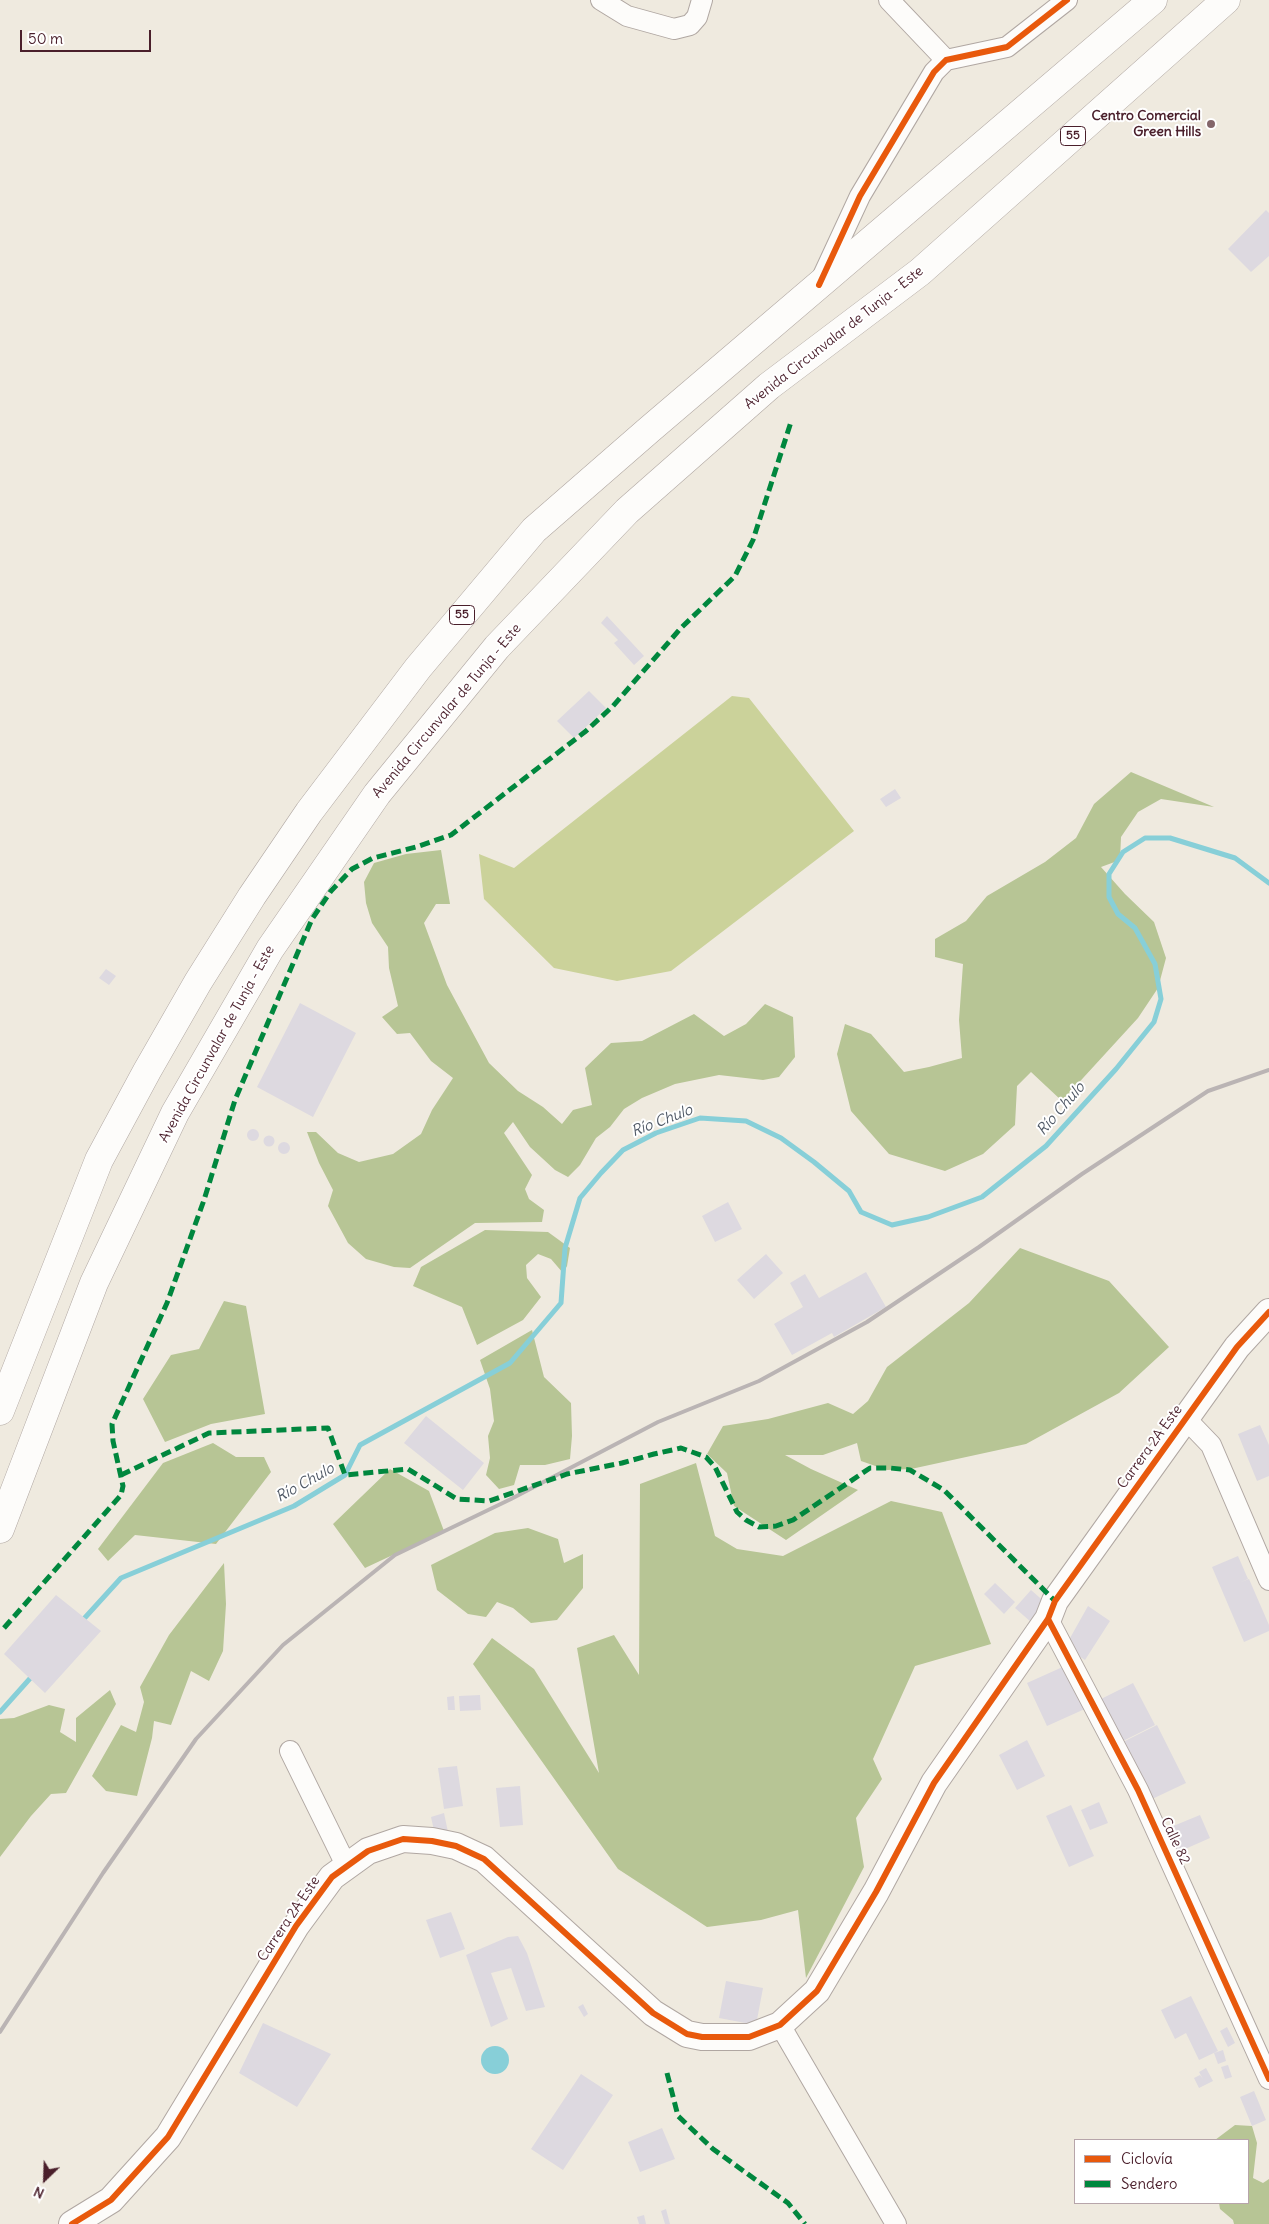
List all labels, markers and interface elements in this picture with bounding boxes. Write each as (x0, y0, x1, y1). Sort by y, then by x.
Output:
scale bar (22, 20, 154, 52)
text: 50 m (28, 29, 63, 48)
place label: Centro Comercial Green Hills (1091, 108, 1201, 140)
marker: Centro Comercial Green Hills (1205, 118, 1217, 130)
road number: 55 (1060, 126, 1086, 146)
street label: Avenida Circunvalar de Tunja - Este (741, 263, 927, 413)
road number: 55 (450, 606, 474, 624)
street label: Avenida Circunvalar de Tunja - Este (369, 620, 525, 802)
street label: Avenida Circunvalar de Tunja - Este (156, 943, 278, 1145)
water label: Río Chulo (1033, 1079, 1089, 1139)
water label: Río Chulo (629, 1101, 695, 1141)
street label: Carrera 2A Este (1114, 1402, 1186, 1492)
water label: Río Chulo (273, 1460, 337, 1506)
street label: Calle 82 (1157, 1815, 1193, 1867)
street label: Carrera 2A Este (254, 1873, 324, 1965)
legend (1074, 2139, 1249, 2204)
text: Ciclovía (1121, 2149, 1173, 2168)
north arrow (20, 2154, 70, 2204)
text: Sendero (1121, 2174, 1177, 2193)
text: N (31, 2183, 47, 2203)

